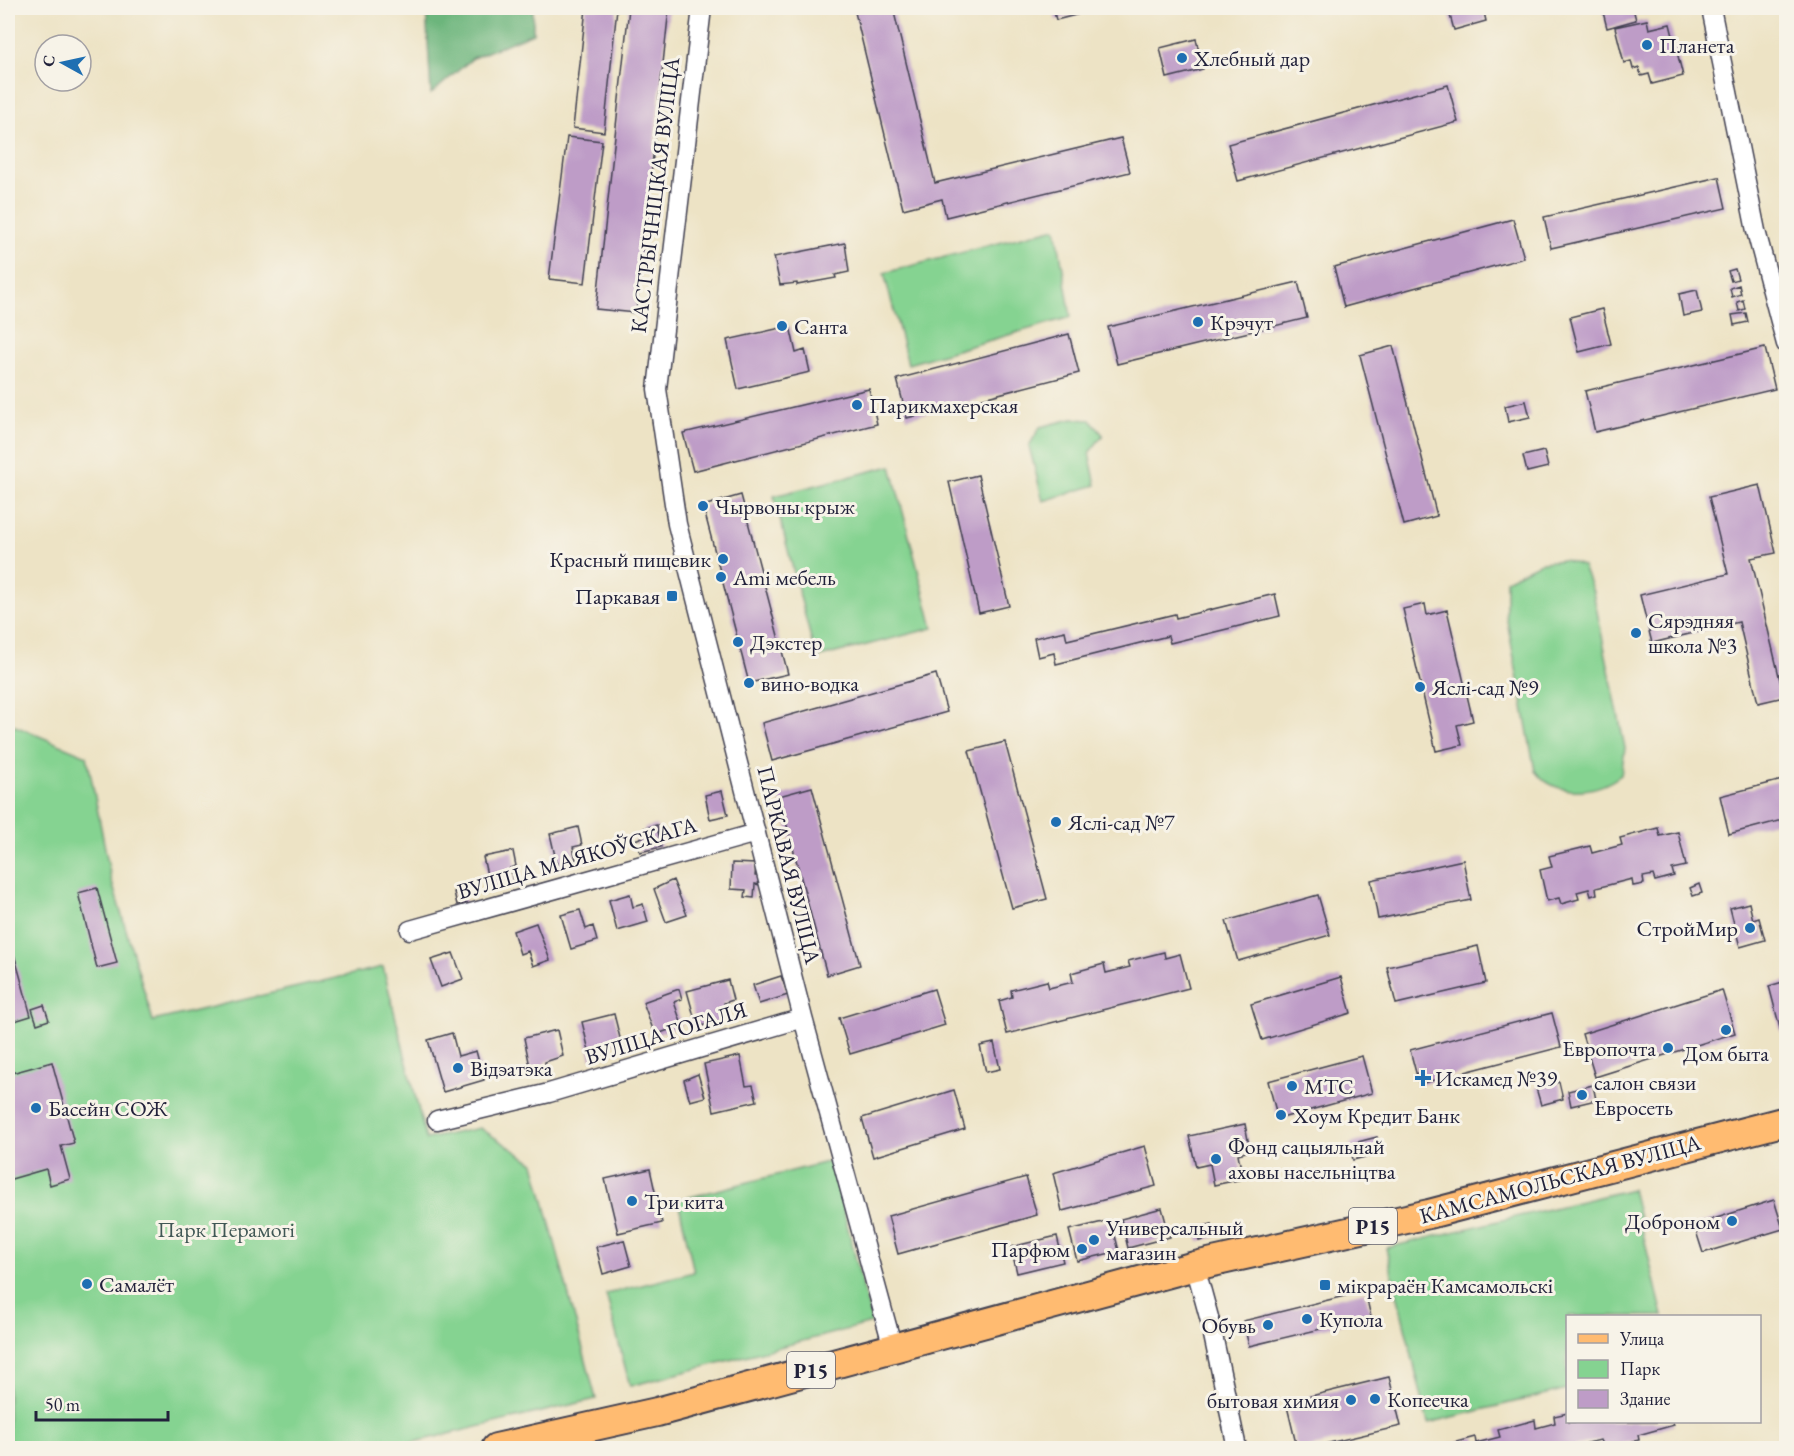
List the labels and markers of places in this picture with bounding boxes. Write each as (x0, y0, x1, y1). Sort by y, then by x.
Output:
place label: Планета (1659, 31, 1735, 60)
marker: Планета (1640, 38, 1654, 52)
place label: Хлебный дар (1193, 44, 1310, 73)
marker: Хлебный дар (1175, 51, 1189, 65)
place label: Крэчут (1210, 308, 1273, 337)
place label: Санта (794, 312, 848, 341)
marker: Крэчут (1191, 315, 1205, 329)
marker: Санта (775, 319, 789, 333)
place label: Парикмахерская (869, 391, 1019, 420)
marker: Парикмахерская (850, 398, 864, 412)
place label: Чырвоны крыж (715, 492, 856, 521)
marker: Чырвоны крыж (696, 499, 710, 513)
place label: Красный пищевик (549, 545, 711, 574)
marker: Красный пищевик (716, 552, 730, 566)
place label: Ami мебель (732, 563, 836, 592)
marker: Ami мебель (714, 570, 728, 584)
place label: Паркавая (575, 582, 660, 611)
marker: Паркавая (665, 589, 679, 603)
place label: Сярэдняя школа №3 (1648, 606, 1737, 660)
marker: Сярэдняя школа №3 (1629, 626, 1643, 640)
place label: Дэкстер (750, 628, 823, 657)
marker: Дэкстер (731, 635, 745, 649)
place label: вино-водка (761, 669, 859, 698)
place label: Яслі-сад №9 (1431, 673, 1539, 702)
marker: вино-водка (742, 676, 756, 690)
marker: Яслі-сад №9 (1413, 680, 1427, 694)
place label: Яслі-сад №7 (1067, 808, 1175, 837)
marker: Яслі-сад №7 (1049, 815, 1063, 829)
place label: СтройМир (1637, 914, 1738, 943)
marker: СтройМир (1743, 921, 1757, 935)
marker: Дом быта (1719, 1023, 1733, 1037)
place label: Европочта (1562, 1034, 1656, 1063)
place label: Дом быта (1683, 1039, 1769, 1068)
marker: Европочта (1661, 1041, 1675, 1055)
place label: Відэатэка (470, 1054, 553, 1083)
marker: Відэатэка (451, 1061, 465, 1075)
place label: Искамед №39 (1435, 1064, 1558, 1093)
place label: салон связи Евросеть (1594, 1068, 1697, 1122)
marker: Искамед №39 (1416, 1071, 1430, 1085)
place label: МТС (1304, 1072, 1354, 1101)
marker: МТС (1285, 1079, 1299, 1093)
marker: салон связи Евросеть (1575, 1088, 1589, 1102)
place label: Басейн СОЖ (48, 1094, 168, 1123)
marker: Басейн СОЖ (29, 1101, 43, 1115)
place label: Хоум Кредит Банк (1292, 1101, 1460, 1130)
marker: Хоум Кредит Банк (1274, 1108, 1288, 1122)
place label: Фонд сацыяльнай аховы насельніцтва (1228, 1132, 1396, 1186)
marker: Фонд сацыяльнай аховы насельніцтва (1209, 1152, 1223, 1166)
place label: Три кита (644, 1187, 724, 1216)
marker: Три кита (625, 1194, 639, 1208)
place label: Доброном (1625, 1207, 1720, 1236)
place label: Универсальный магазин (1105, 1213, 1244, 1267)
marker: Доброном (1725, 1214, 1739, 1228)
marker: Универсальный магазин (1087, 1233, 1101, 1247)
place label: Парфюм (991, 1235, 1070, 1264)
marker: Парфюм (1075, 1242, 1089, 1256)
place label: Самалёт (99, 1270, 174, 1299)
place label: мікрараён Камсамольскі (1337, 1271, 1553, 1300)
marker: Самалёт (80, 1277, 94, 1291)
marker: мікрараён Камсамольскі (1318, 1278, 1332, 1292)
place label: Купола (1319, 1305, 1383, 1334)
place label: Обувь (1202, 1311, 1256, 1340)
marker: Купола (1300, 1312, 1314, 1326)
marker: Обувь (1261, 1318, 1275, 1332)
place label: Копеечка (1387, 1385, 1469, 1414)
place label: бытовая химия (1207, 1386, 1339, 1415)
marker: Копеечка (1368, 1392, 1382, 1406)
marker: бытовая химия (1344, 1393, 1358, 1407)

